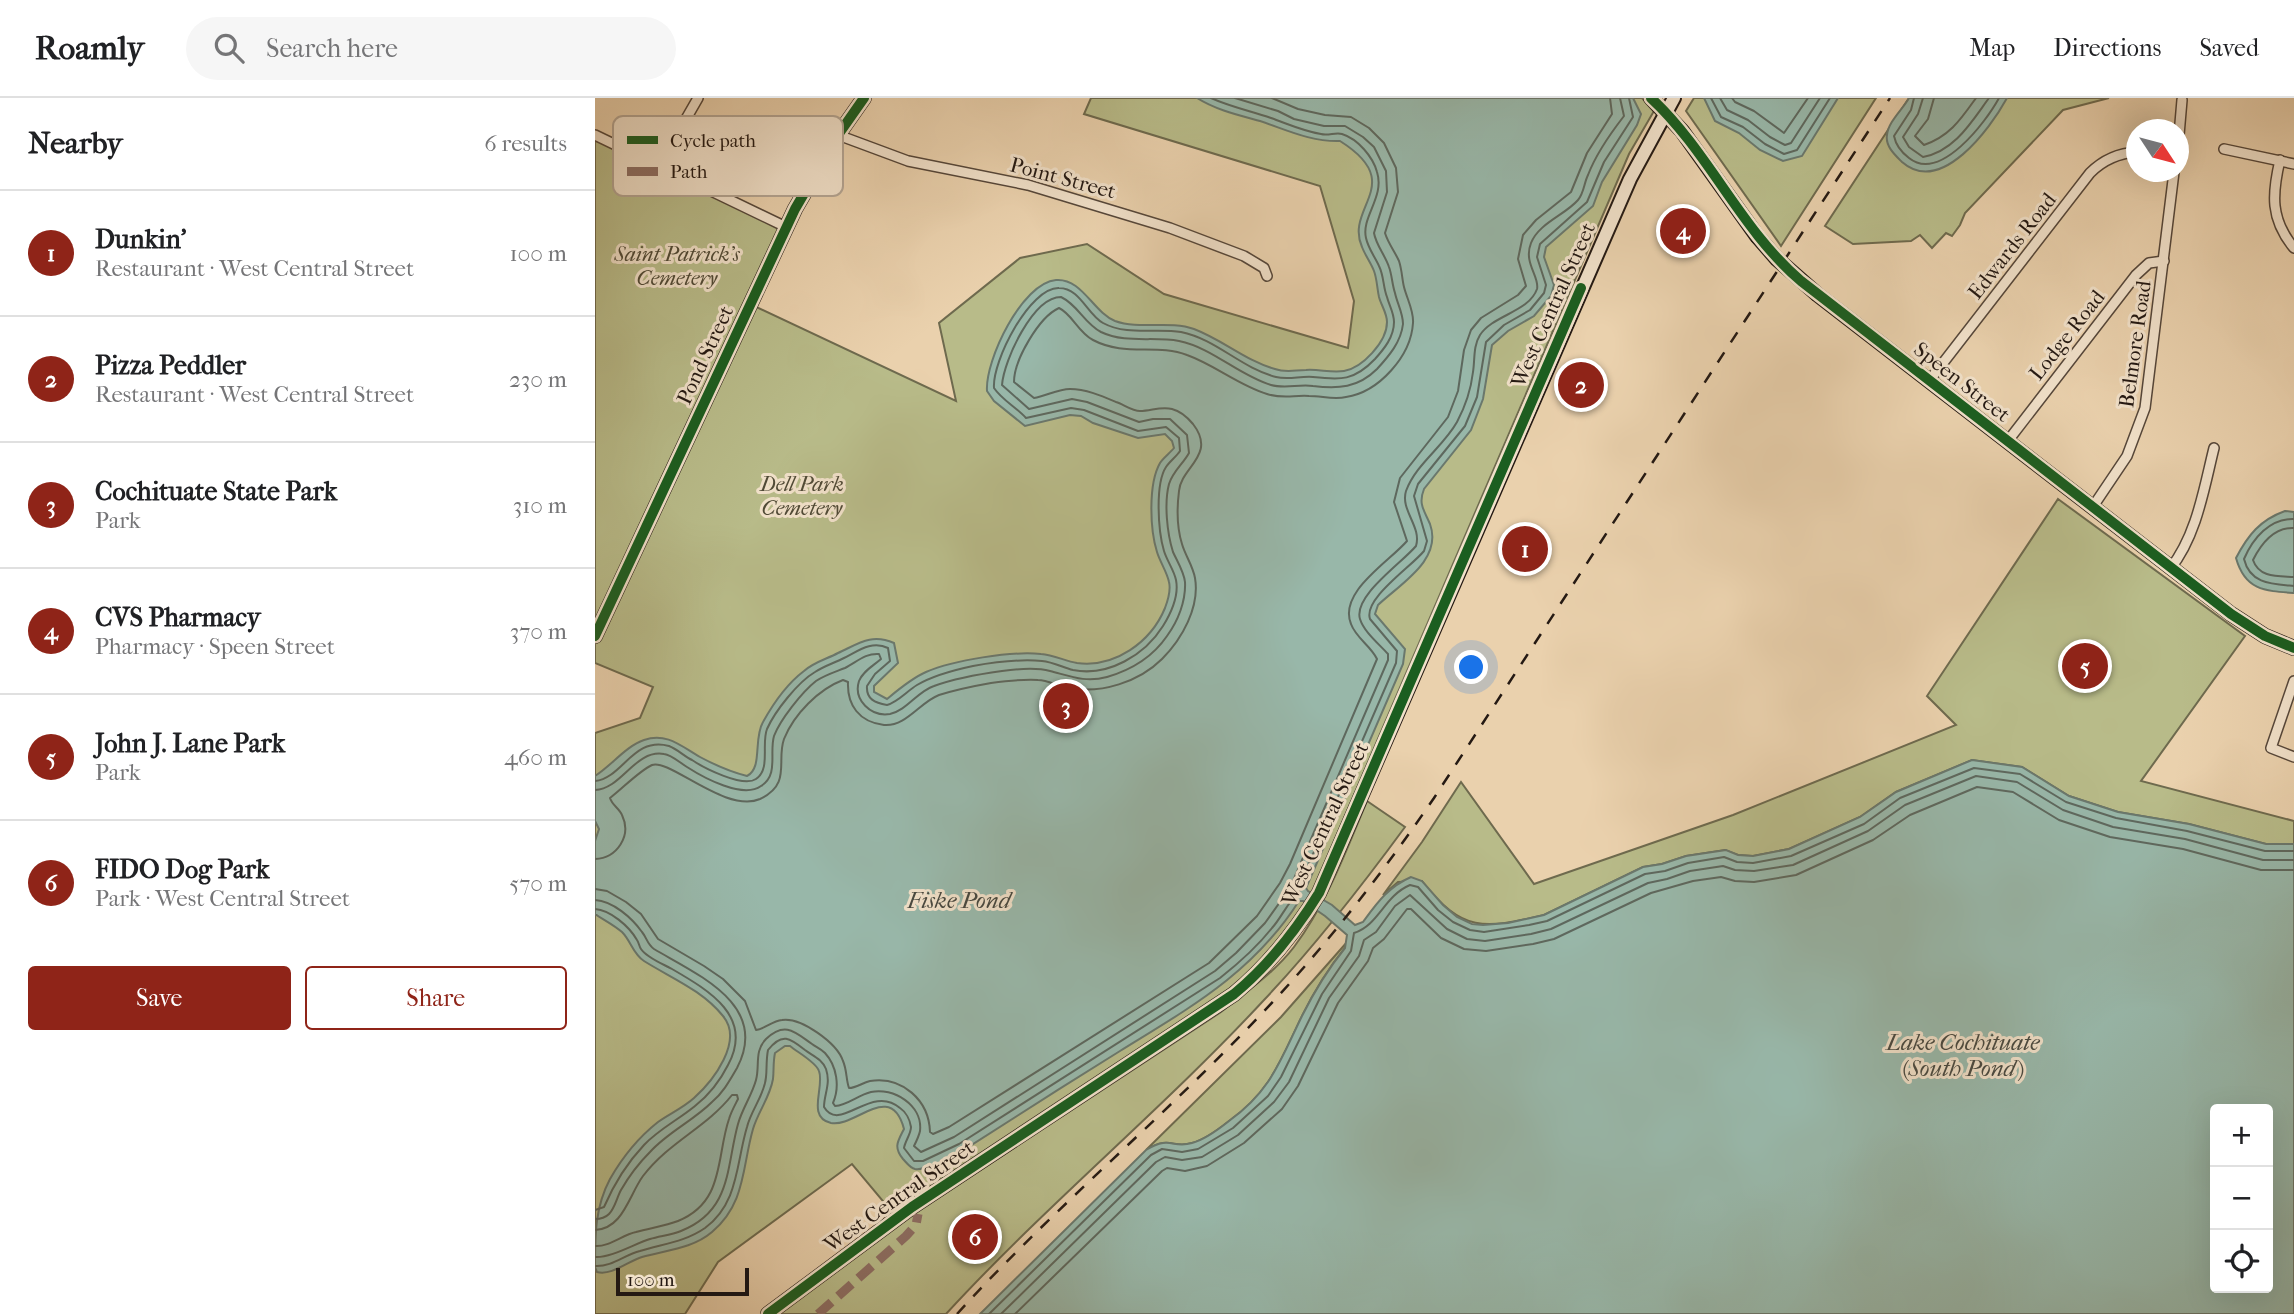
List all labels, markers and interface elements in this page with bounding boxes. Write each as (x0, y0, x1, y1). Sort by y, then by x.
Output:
search box (186, 17, 676, 80)
text: Roamly (35, 29, 144, 68)
icon: search (210, 29, 248, 67)
text: Search here (266, 33, 398, 64)
text: Map (1969, 34, 2015, 62)
text: Directions (2053, 34, 2161, 62)
text: Saved (2199, 34, 2259, 62)
legend (613, 116, 843, 196)
north arrow (2126, 119, 2189, 182)
text: Nearby (28, 126, 123, 161)
text: 6 results (484, 130, 567, 157)
text: Cycle path (670, 130, 756, 152)
street label: Point Street (1008, 152, 1119, 204)
text: Path (670, 161, 708, 183)
street label: Edwards Road (1963, 188, 2061, 304)
pin: 4 (1660, 205, 1706, 257)
street label: West Central Street (1505, 218, 1600, 392)
text: Dunkin' (95, 224, 186, 255)
text: 1 (47, 240, 55, 267)
text: 100 m (509, 240, 567, 267)
park label: Saint Patrick's Cemetery (613, 242, 740, 290)
text: Restaurant · West Central Street (95, 255, 414, 282)
street label: Belmore Road (2114, 278, 2156, 409)
street label: Lodge Road (2024, 285, 2110, 385)
street label: Pond Street (672, 301, 739, 408)
street label: Speen Street (1909, 337, 2015, 427)
text: Pizza Peddler (95, 350, 246, 381)
pin: 2 (1558, 359, 1604, 411)
text: 2 (45, 366, 57, 393)
text: 230 m (509, 366, 567, 393)
text: Restaurant · West Central Street (95, 381, 414, 408)
park label: Dell Park Cemetery (758, 472, 844, 520)
text: Cochituate State Park (95, 476, 337, 507)
text: 3 (46, 492, 56, 519)
text: 310 m (513, 492, 567, 519)
text: Park (95, 507, 141, 534)
pin: 1 (1502, 523, 1548, 575)
text: CVS Pharmacy (95, 602, 261, 633)
text: 4 (44, 618, 58, 645)
text: 370 m (510, 618, 567, 645)
text: Pharmacy · Speen Street (95, 633, 335, 660)
pin: 5 (2062, 640, 2108, 692)
your location (1454, 650, 1488, 684)
pin: 3 (1043, 680, 1089, 732)
text: John J. Lane Park (95, 728, 285, 759)
street label: West Central Street (1276, 738, 1374, 911)
text: 5 (46, 744, 56, 771)
text: 460 m (504, 744, 567, 771)
text: Park (95, 759, 141, 786)
text: FIDO Dog Park (95, 854, 269, 885)
text: 6 (45, 870, 57, 897)
text: 570 m (509, 870, 567, 897)
text: Park · West Central Street (95, 885, 350, 912)
water label: Fiske Pond (907, 887, 1014, 914)
button: Save (28, 966, 291, 1030)
button: Share (305, 966, 567, 1030)
water label: Lake Cochituate (South Pond) (1884, 1029, 2040, 1082)
map controls (2210, 1104, 2273, 1293)
button: + (2210, 1104, 2273, 1167)
street label: West Central Street (818, 1135, 979, 1257)
button: − (2210, 1167, 2273, 1230)
pin: 6 (952, 1211, 998, 1263)
button: locate (2210, 1230, 2273, 1293)
scale bar (616, 1265, 749, 1297)
text: 100 m (627, 1269, 675, 1291)

